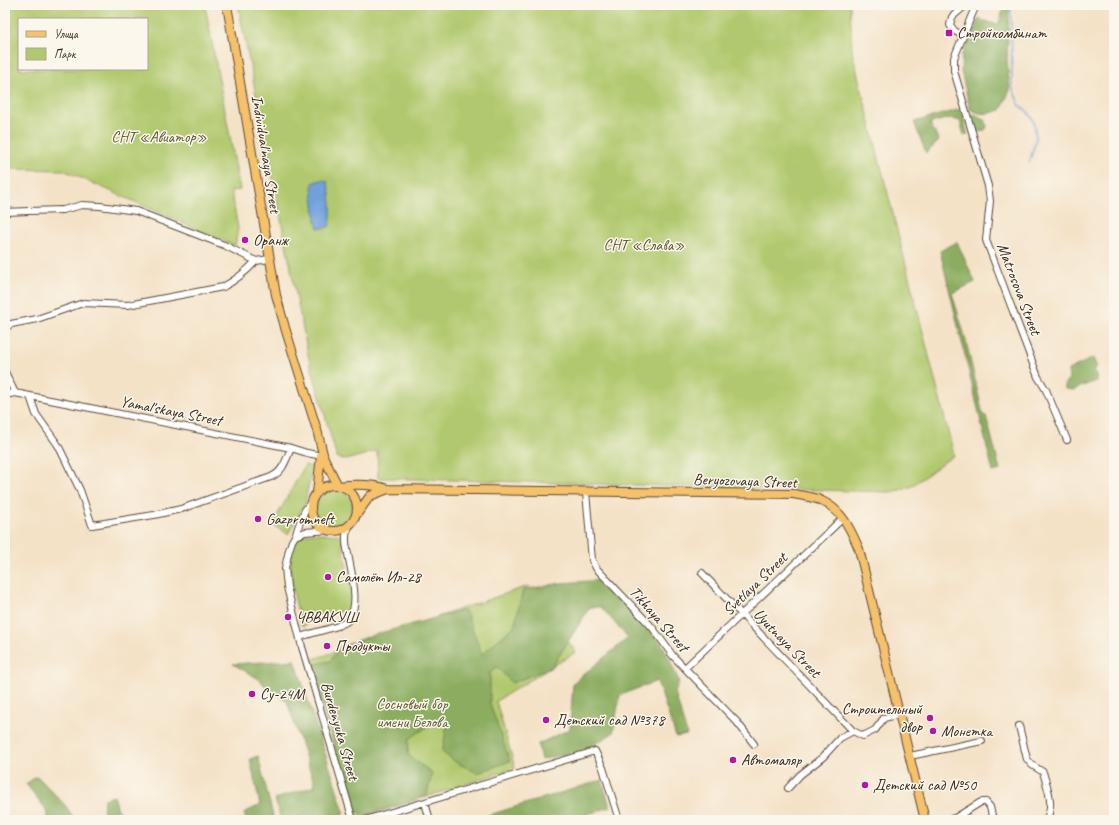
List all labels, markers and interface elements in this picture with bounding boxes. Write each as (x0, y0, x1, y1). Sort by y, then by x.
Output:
legend (18, 18, 148, 70)
place label: Стройкомбинат (957, 23, 1048, 43)
text: Улица (54, 26, 79, 42)
marker: Стройкомбинат (944, 28, 954, 38)
text: Парк (54, 46, 77, 62)
street label: Individual'naya Street (247, 94, 285, 216)
park label: СНТ «Авиатор» (111, 127, 207, 147)
place label: Оранж (253, 230, 291, 250)
marker: Оранж (240, 235, 250, 245)
park label: СНТ «Слава» (604, 235, 685, 255)
street label: Matrosova Street (992, 240, 1046, 339)
street label: Yamal'skaya Street (119, 391, 226, 431)
street label: Beryozovaya Street (693, 469, 799, 493)
place label: Gazpromneft (266, 509, 336, 529)
marker: Gazpromneft (253, 514, 263, 524)
street label: Svetlaya Street (718, 547, 793, 620)
place label: Самолёт Ил-28 (336, 567, 423, 587)
marker: Самолёт Ил-28 (323, 572, 333, 582)
street label: Tikhaya Street (625, 582, 695, 658)
street label: Uyutnaya Street (749, 604, 826, 683)
place label: ЧВВАКУШ (296, 607, 360, 627)
marker: ЧВВАКУШ (283, 612, 293, 622)
place label: Продукты (335, 636, 391, 656)
marker: Продукты (322, 641, 332, 651)
street label: Burdenyuka Street (316, 680, 364, 784)
place label: Су-24М (260, 684, 306, 704)
marker: Су-24М (247, 689, 257, 699)
park label: Сосновый бор имени Белова (376, 694, 449, 732)
place label: Строительный двор (842, 699, 923, 737)
place label: Детский сад №378 (554, 710, 666, 730)
marker: Строительный двор (925, 713, 935, 723)
marker: Детский сад №378 (541, 715, 551, 725)
place label: Монетка (941, 721, 994, 741)
marker: Монетка (928, 726, 938, 736)
place label: Автомаляр (741, 750, 802, 770)
marker: Автомаляр (728, 755, 738, 765)
place label: Детский сад №50 (873, 775, 978, 795)
marker: Детский сад №50 (860, 780, 870, 790)

